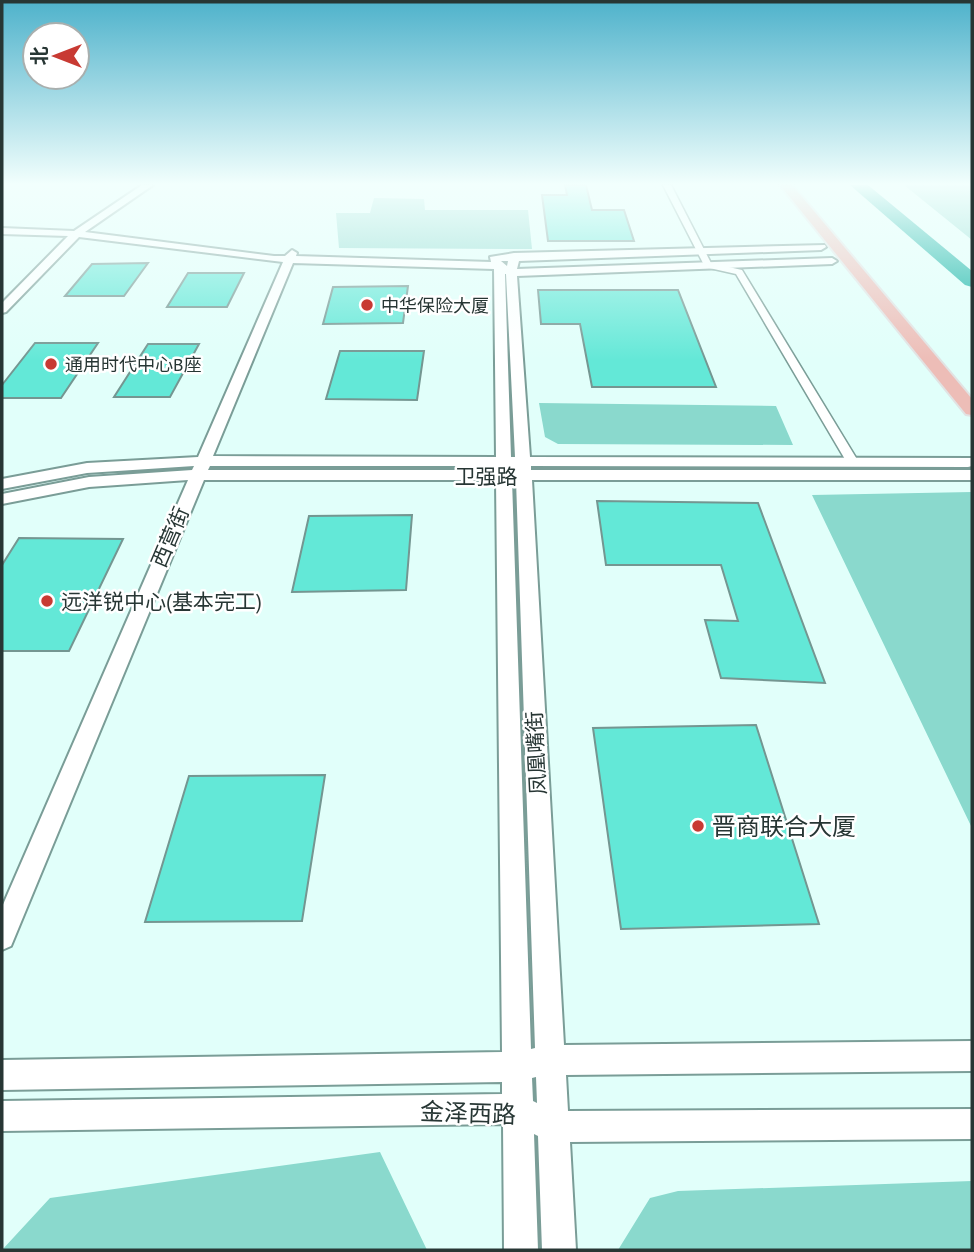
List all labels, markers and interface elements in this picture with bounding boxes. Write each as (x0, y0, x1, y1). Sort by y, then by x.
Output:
north arrow (21, 21, 91, 91)
text: 北 (27, 46, 51, 66)
place label: 中华保险大厦 (381, 294, 489, 317)
marker: 中华保险大厦 (359, 297, 375, 313)
place label: 通用时代中心B座 (65, 353, 202, 376)
marker: 通用时代中心B座 (43, 356, 59, 372)
street label: 卫强路 (455, 463, 518, 490)
street label: 西营街 (145, 503, 195, 571)
place label: 远洋锐中心(基本完工) (61, 588, 262, 615)
marker: 远洋锐中心(基本完工) (39, 593, 55, 609)
street label: 凤凰嘴街 (520, 710, 552, 796)
place label: 晋商联合大厦 (712, 811, 856, 842)
marker: 晋商联合大厦 (690, 818, 706, 834)
street label: 金泽西路 (419, 1096, 517, 1130)

